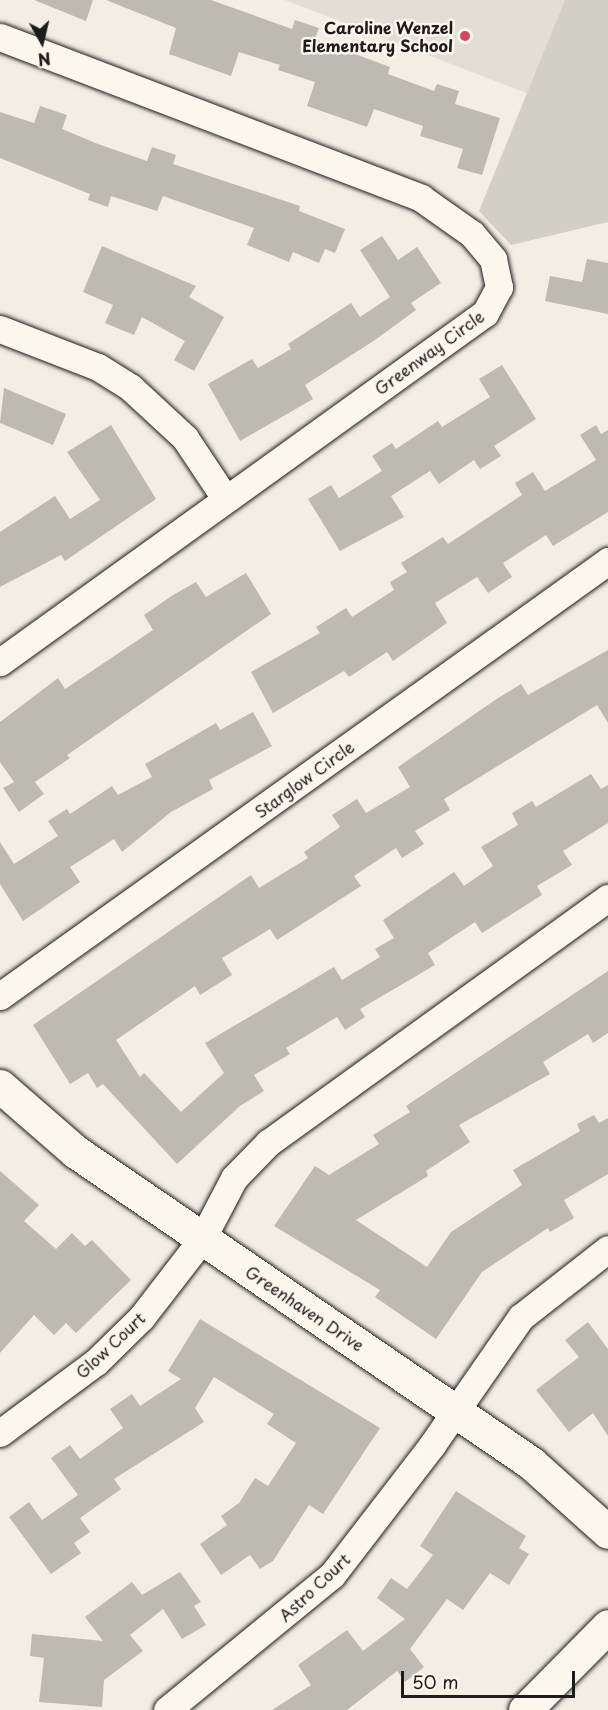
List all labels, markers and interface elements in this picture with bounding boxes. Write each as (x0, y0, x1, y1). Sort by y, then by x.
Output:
north arrow (12, 12, 72, 72)
place label: Caroline Wenzel Elementary School (302, 17, 453, 55)
marker: Caroline Wenzel Elementary School (458, 29, 472, 43)
text: N (37, 47, 52, 73)
street label: Greenway Circle (370, 306, 488, 398)
street label: Starglow Circle (251, 736, 357, 822)
street label: Greenhaven Drive (242, 1261, 368, 1355)
street label: Glow Court (71, 1308, 149, 1382)
street label: Astro Court (274, 1549, 354, 1625)
scale bar (404, 1659, 578, 1697)
text: 50 m (412, 1668, 459, 1695)

